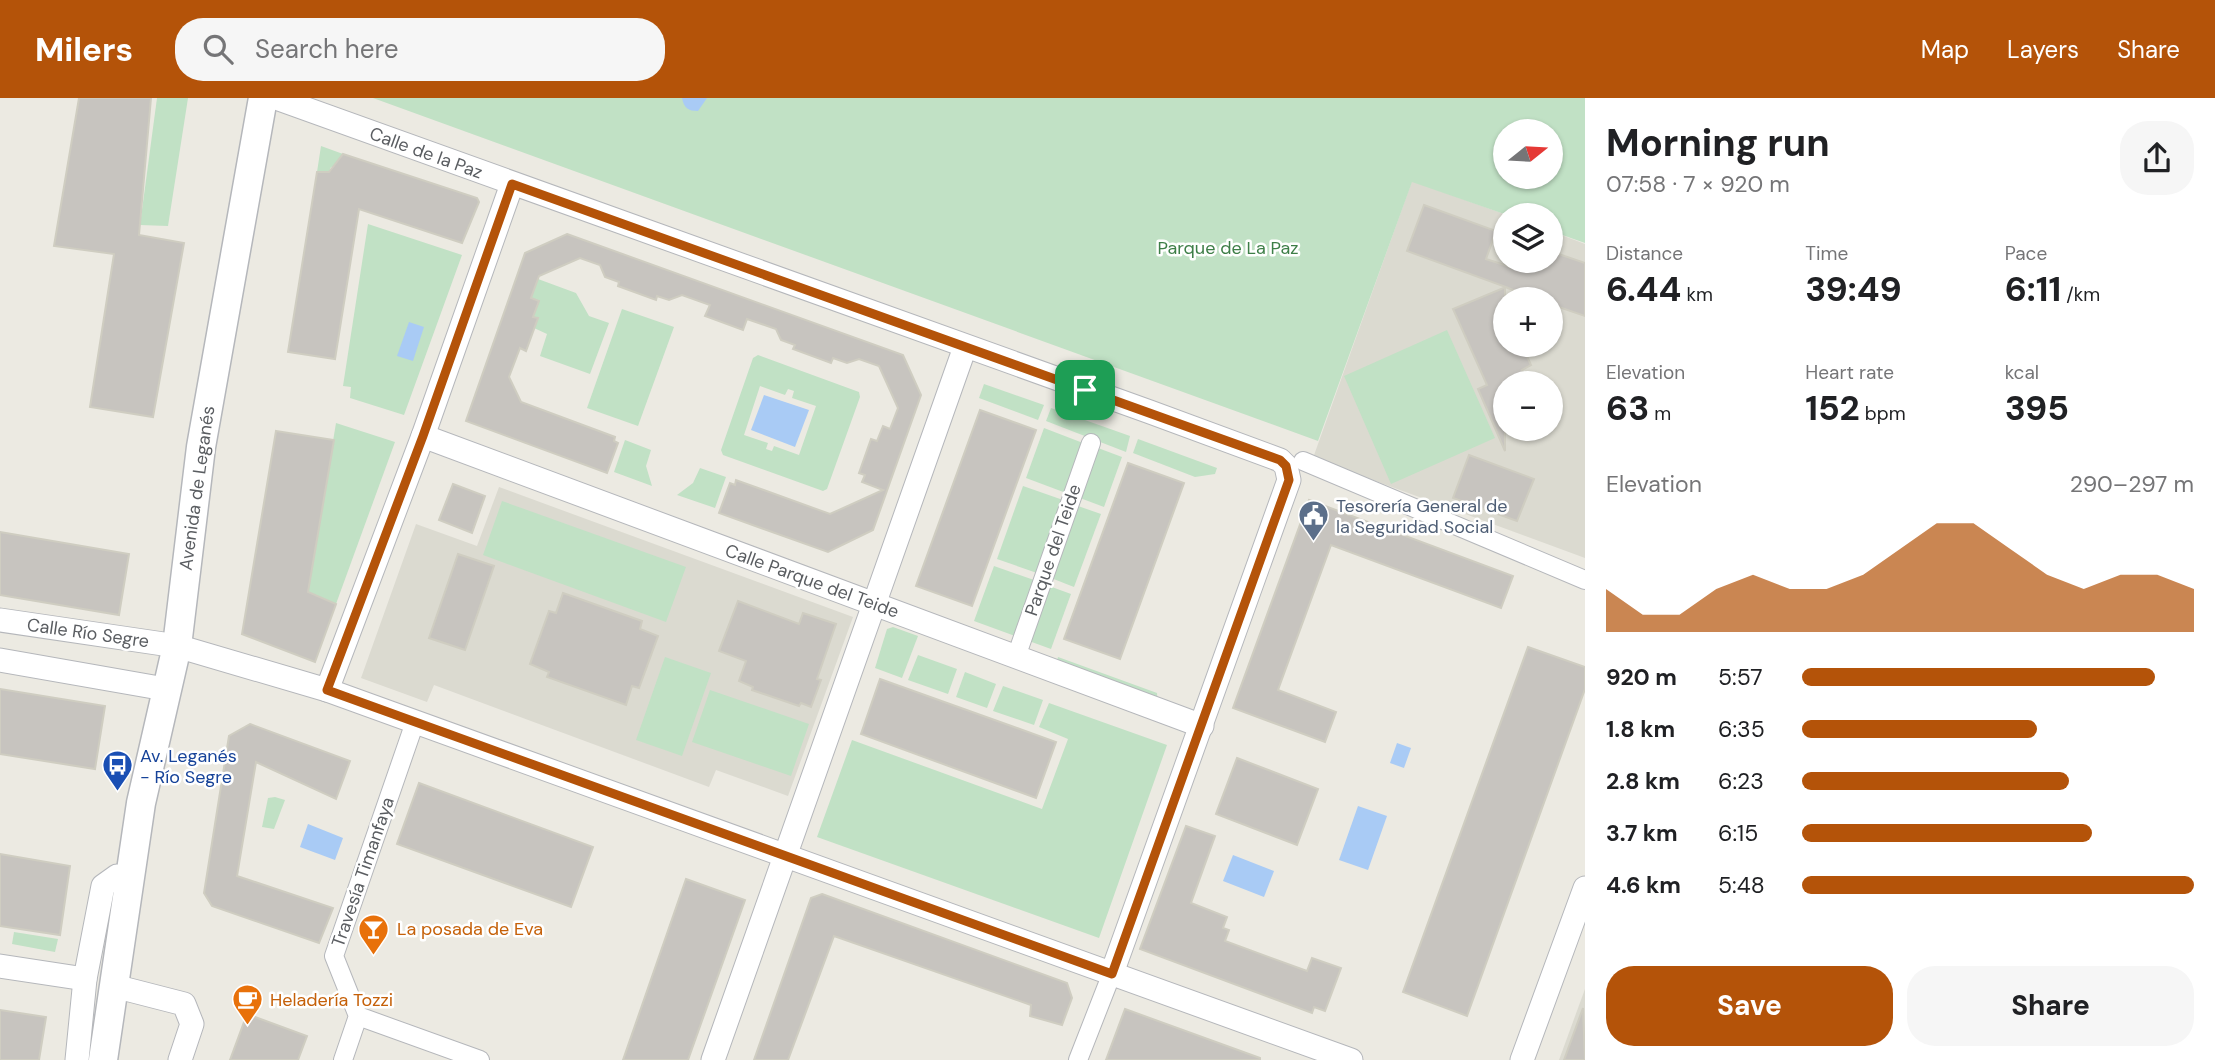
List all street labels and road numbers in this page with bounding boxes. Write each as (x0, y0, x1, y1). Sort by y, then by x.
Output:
street label: Calle de la Paz (366, 121, 486, 185)
street label: Avenida de Leganés (174, 404, 220, 572)
street label: Parque del Teide (1019, 481, 1087, 619)
street label: Calle Parque del Teide (722, 538, 902, 624)
street label: Calle Río Segre (25, 613, 151, 653)
street label: Travesía Timanfaya (326, 794, 400, 950)

